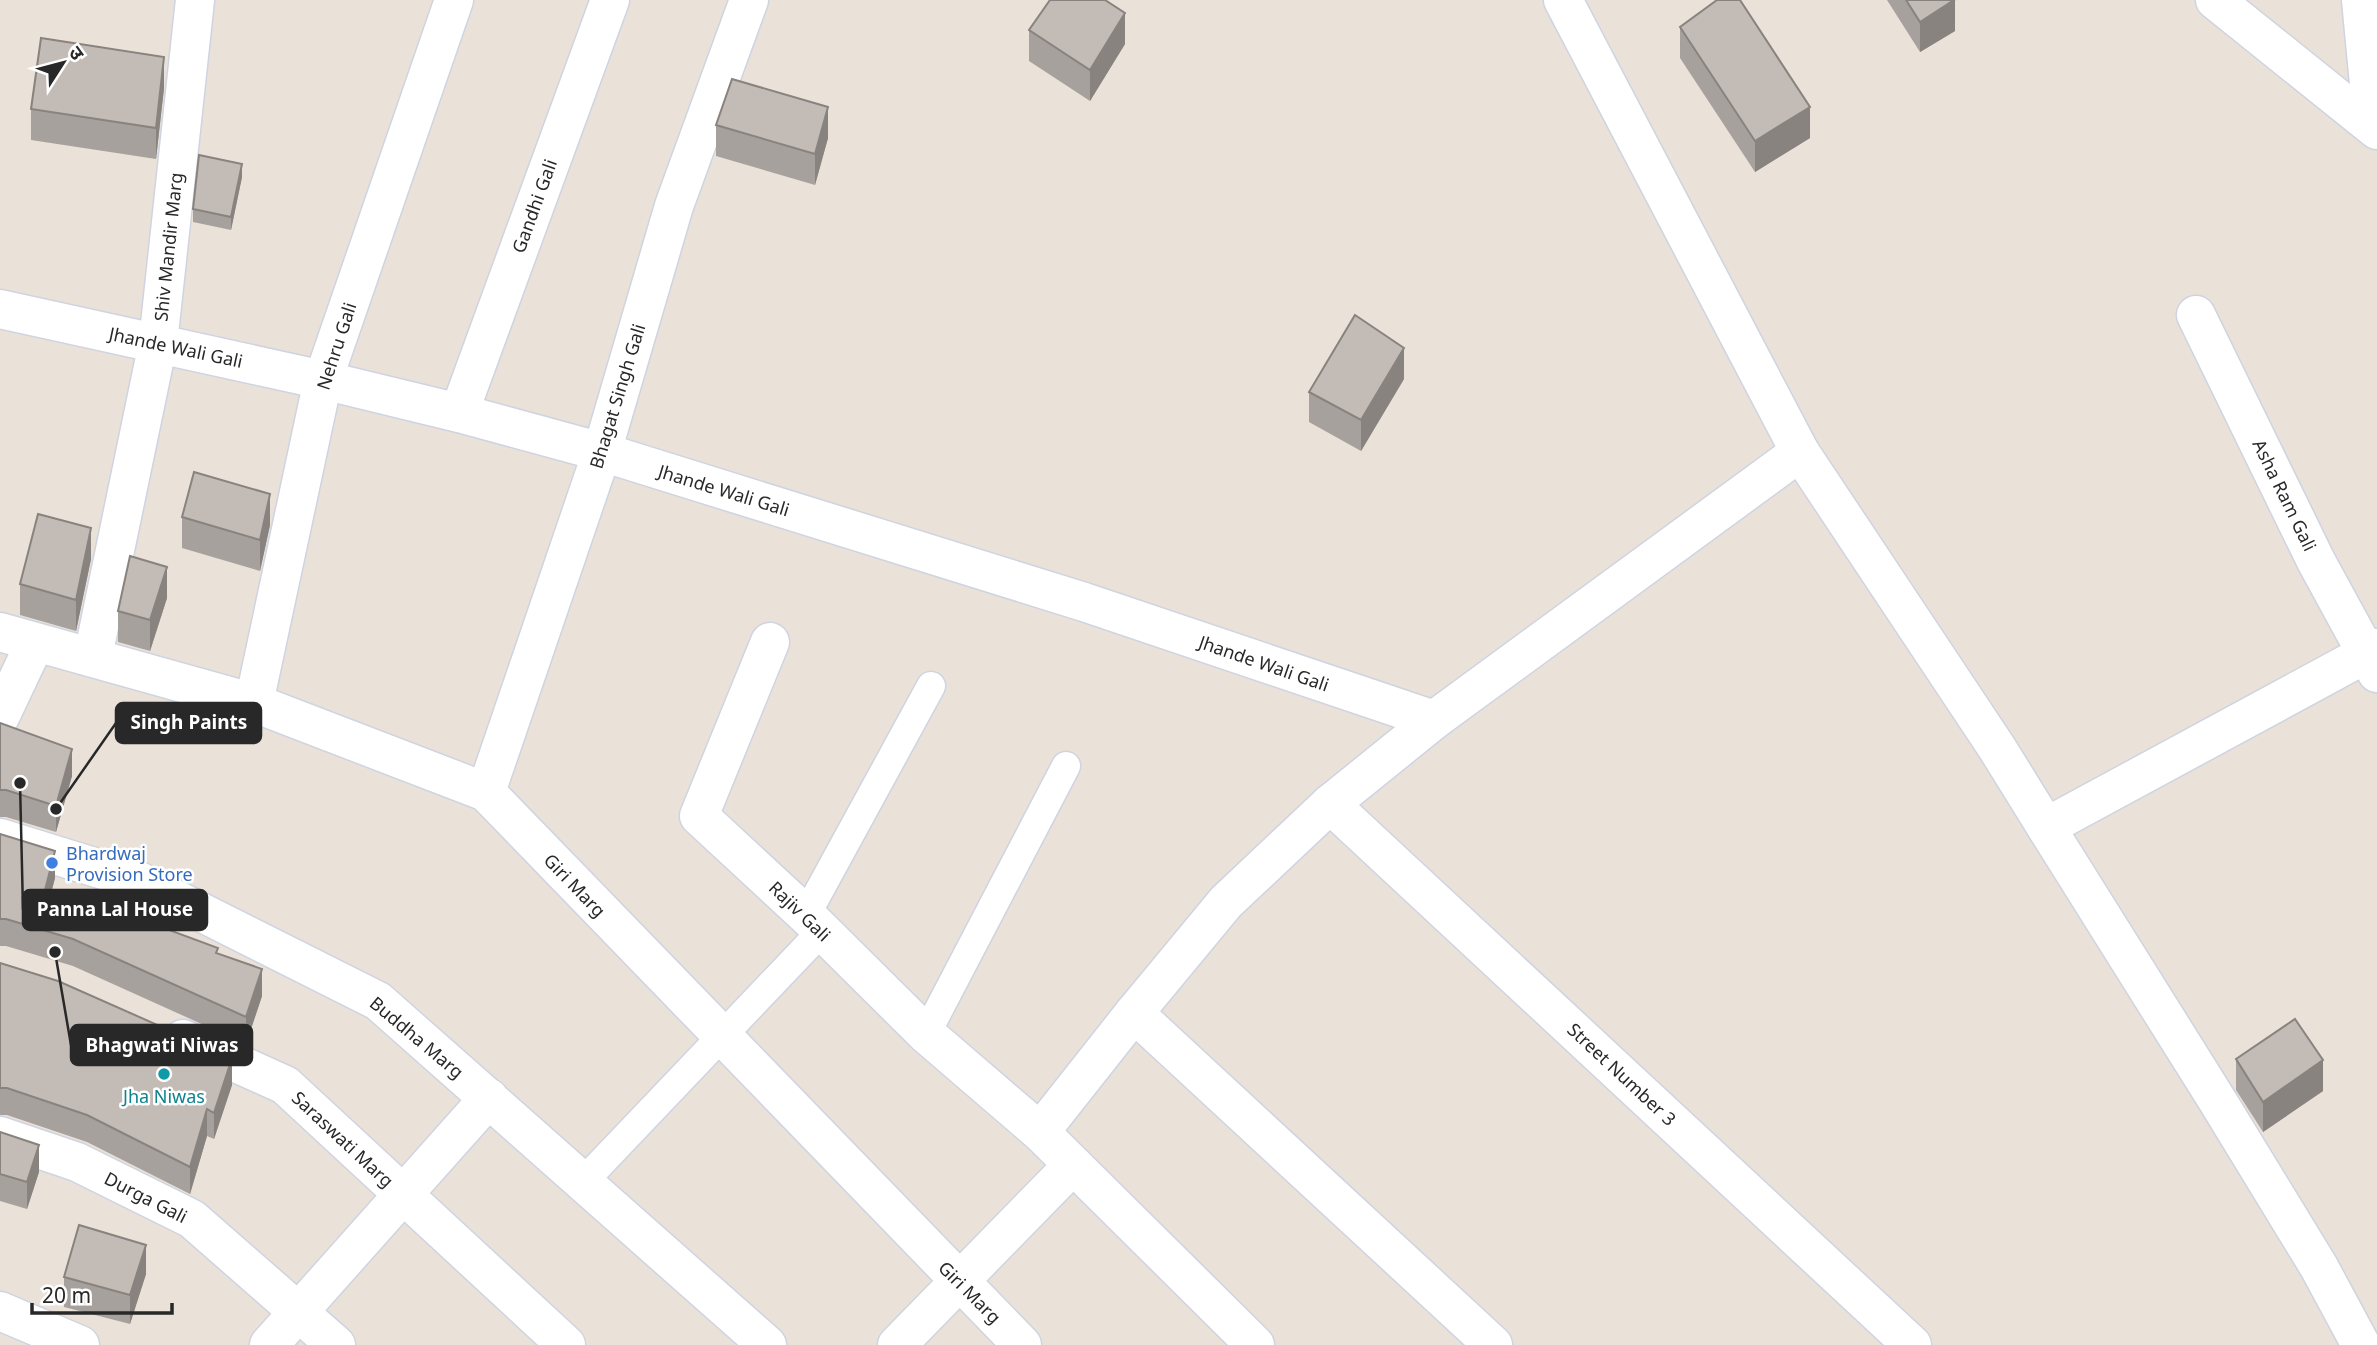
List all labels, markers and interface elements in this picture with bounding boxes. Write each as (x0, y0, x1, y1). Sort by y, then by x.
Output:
north arrow (28, 28, 98, 98)
text: उ (63, 41, 91, 66)
street label: Gandhi Gali (506, 156, 562, 256)
street label: Shiv Mandir Marg (148, 171, 188, 323)
street label: Nehru Gali (311, 299, 361, 393)
street label: Jhande Wali Gali (105, 321, 245, 373)
street label: Bhagat Singh Gali (584, 321, 650, 471)
street label: Asha Ram Gali (2248, 435, 2322, 555)
street label: Jhande Wali Gali (653, 458, 793, 521)
street label: Jhande Wali Gali (1194, 629, 1332, 697)
callout: Singh Paints (116, 703, 261, 743)
text: Singh Paints (131, 709, 247, 735)
place label: Bhardwaj Provision Store (66, 841, 193, 886)
street label: Giri Marg (539, 848, 611, 922)
marker: Bhardwaj Provision Store (44, 855, 60, 871)
street label: Rajiv Gali (764, 876, 836, 946)
callout: Panna Lal House (23, 890, 207, 930)
text: Panna Lal House (37, 896, 193, 922)
street label: Buddha Marg (365, 991, 469, 1083)
street label: Street Number 3 (1563, 1017, 1681, 1131)
callout: Bhagwati Niwas (71, 1025, 252, 1065)
text: Bhagwati Niwas (85, 1032, 239, 1058)
marker: Jha Niwas (156, 1066, 172, 1082)
place label: Jha Niwas (121, 1084, 205, 1108)
street label: Saraswati Marg (287, 1086, 399, 1192)
street label: Durga Gali (101, 1166, 191, 1228)
street label: Giri Marg (933, 1255, 1007, 1329)
scale bar (32, 1272, 172, 1316)
text: 20 m (42, 1281, 91, 1309)

